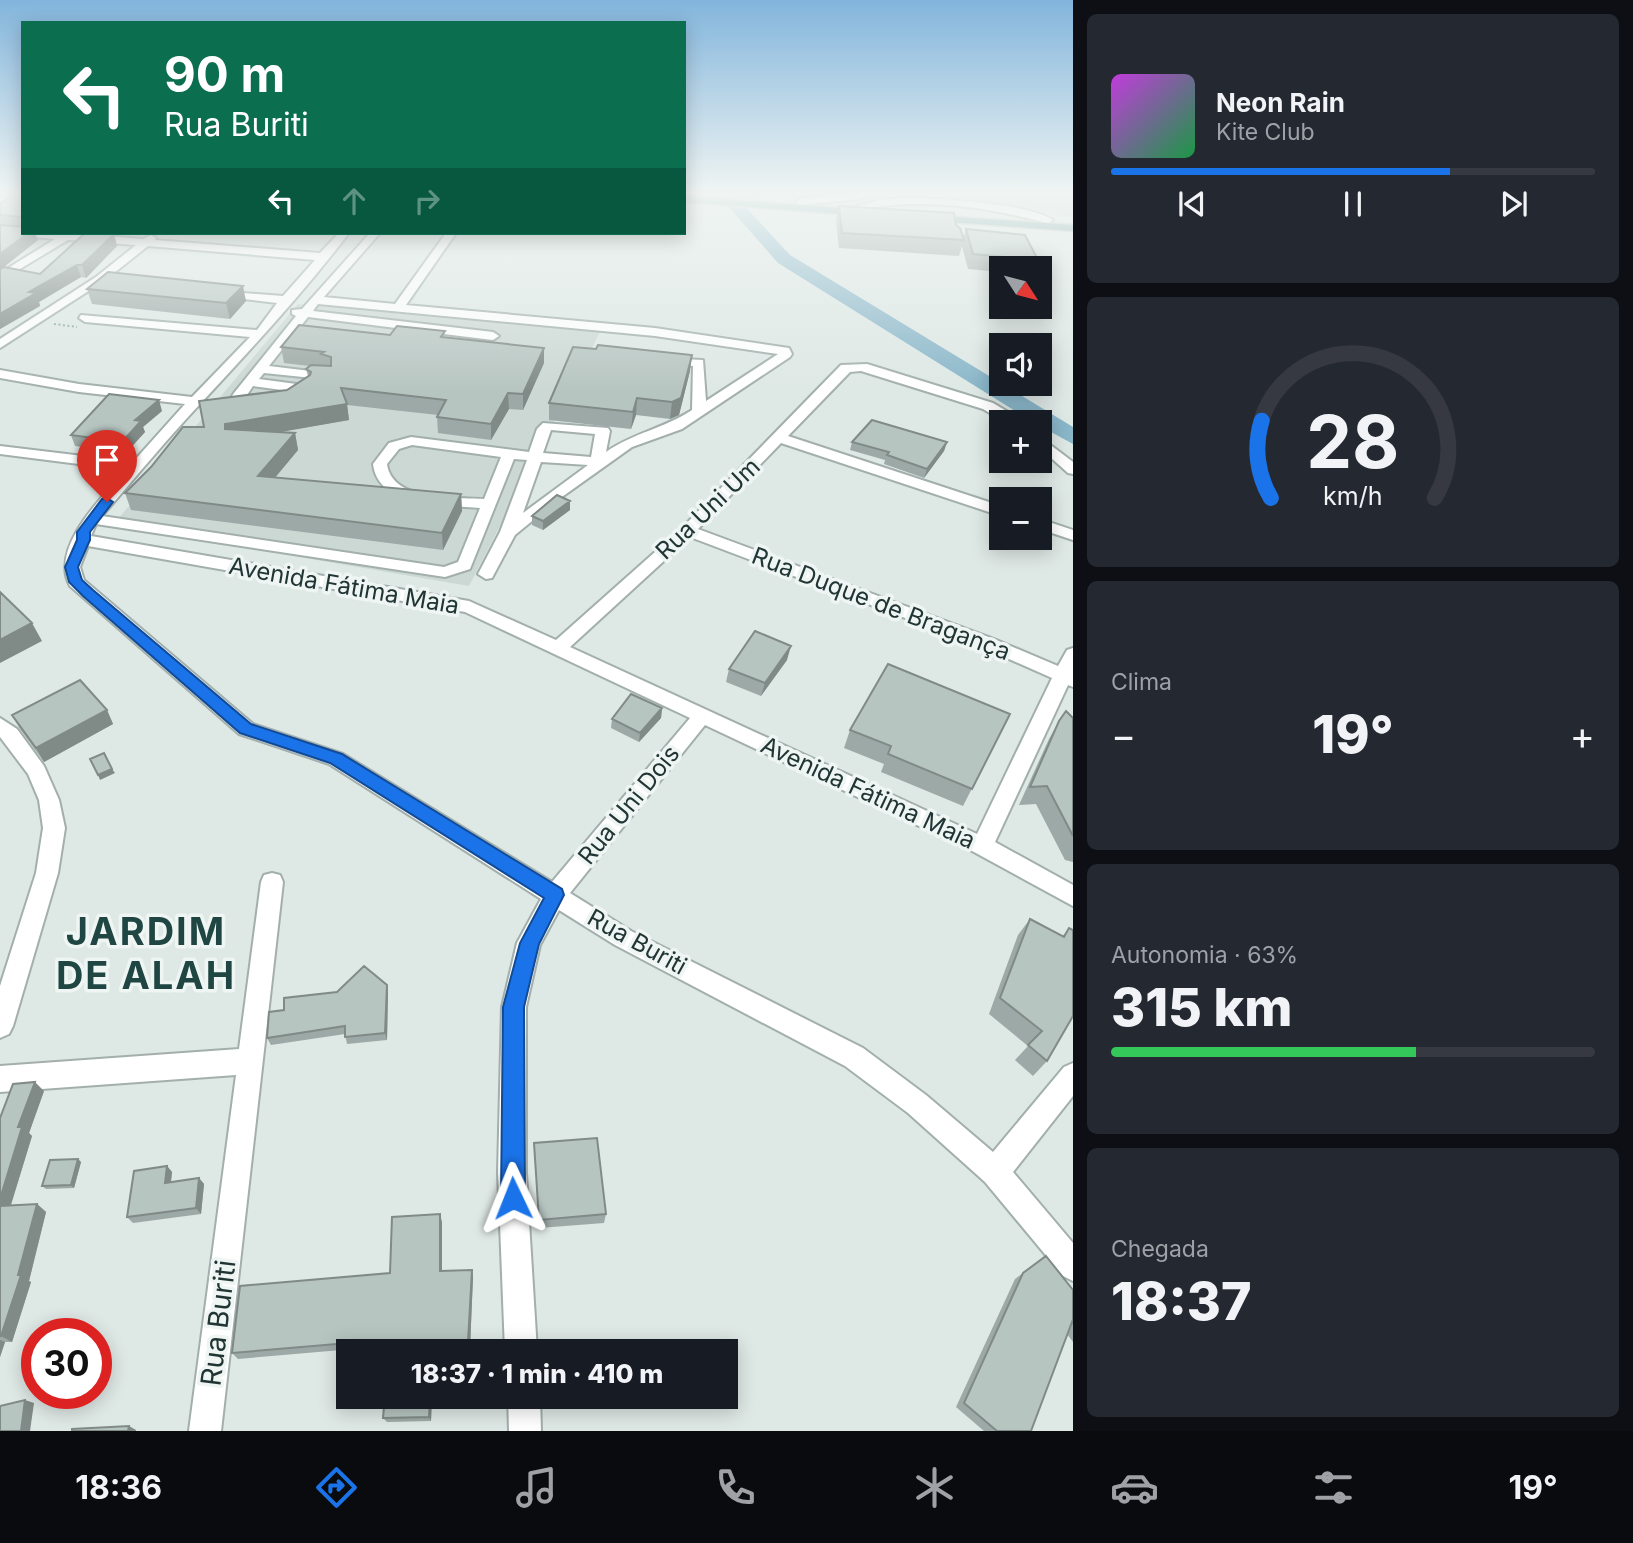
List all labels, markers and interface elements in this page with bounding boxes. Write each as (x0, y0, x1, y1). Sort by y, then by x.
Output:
text: 90 m (164, 45, 285, 104)
icon: left (49, 49, 140, 140)
text: Neon Rain (1216, 87, 1345, 118)
text: Rua Buriti (164, 105, 309, 144)
text: Kite Club (1216, 118, 1315, 146)
icon: left (262, 182, 300, 220)
icon: ahead (335, 182, 373, 220)
icon: right (408, 182, 446, 220)
icon: previous (1173, 185, 1211, 223)
icon: pause (1334, 185, 1372, 223)
icon: next (1495, 185, 1533, 223)
north arrow (989, 256, 1052, 318)
map controls (989, 256, 1052, 550)
button: sound (989, 333, 1052, 396)
text: 28 (1306, 398, 1400, 487)
button: + (989, 410, 1052, 473)
pin (77, 430, 137, 502)
icon: arrive (88, 441, 126, 479)
street label: Rua Uni Um (650, 452, 766, 565)
text: km/h (1323, 481, 1383, 511)
button: − (989, 487, 1052, 550)
street label: Rua Duque de Bragança (748, 541, 1014, 666)
street label: Avenida Fátima Maia (227, 551, 461, 620)
text: Clima (1111, 668, 1172, 696)
text: 19° (1312, 703, 1394, 766)
text: − (1111, 712, 1136, 758)
text: + (1570, 712, 1595, 758)
street label: Avenida Fátima Maia (756, 730, 980, 855)
street label: Rua Uni Dois (572, 739, 685, 870)
street label: Rua Buriti (583, 903, 692, 981)
district label: JARDIM DE ALAH (56, 908, 236, 998)
text: Autonomia · 63% (1111, 941, 1298, 969)
text: 315 km (1111, 976, 1292, 1039)
position arrow (476, 1161, 550, 1235)
text: Chegada (1111, 1235, 1209, 1263)
street label: Rua Buriti (193, 1258, 243, 1388)
text: 18:37 (1111, 1270, 1252, 1333)
speed limit sign: 30 (21, 1318, 112, 1409)
text: 18:37 · 1 min · 410 m (411, 1358, 663, 1389)
icon: directions (312, 1463, 361, 1512)
icon: music (512, 1463, 561, 1512)
icon: phone (711, 1463, 760, 1512)
icon: climate (910, 1463, 959, 1512)
icon: car (1110, 1463, 1159, 1512)
icon: filters (1309, 1463, 1358, 1512)
text: 18:36 (75, 1468, 162, 1507)
text: 19° (1508, 1468, 1558, 1507)

